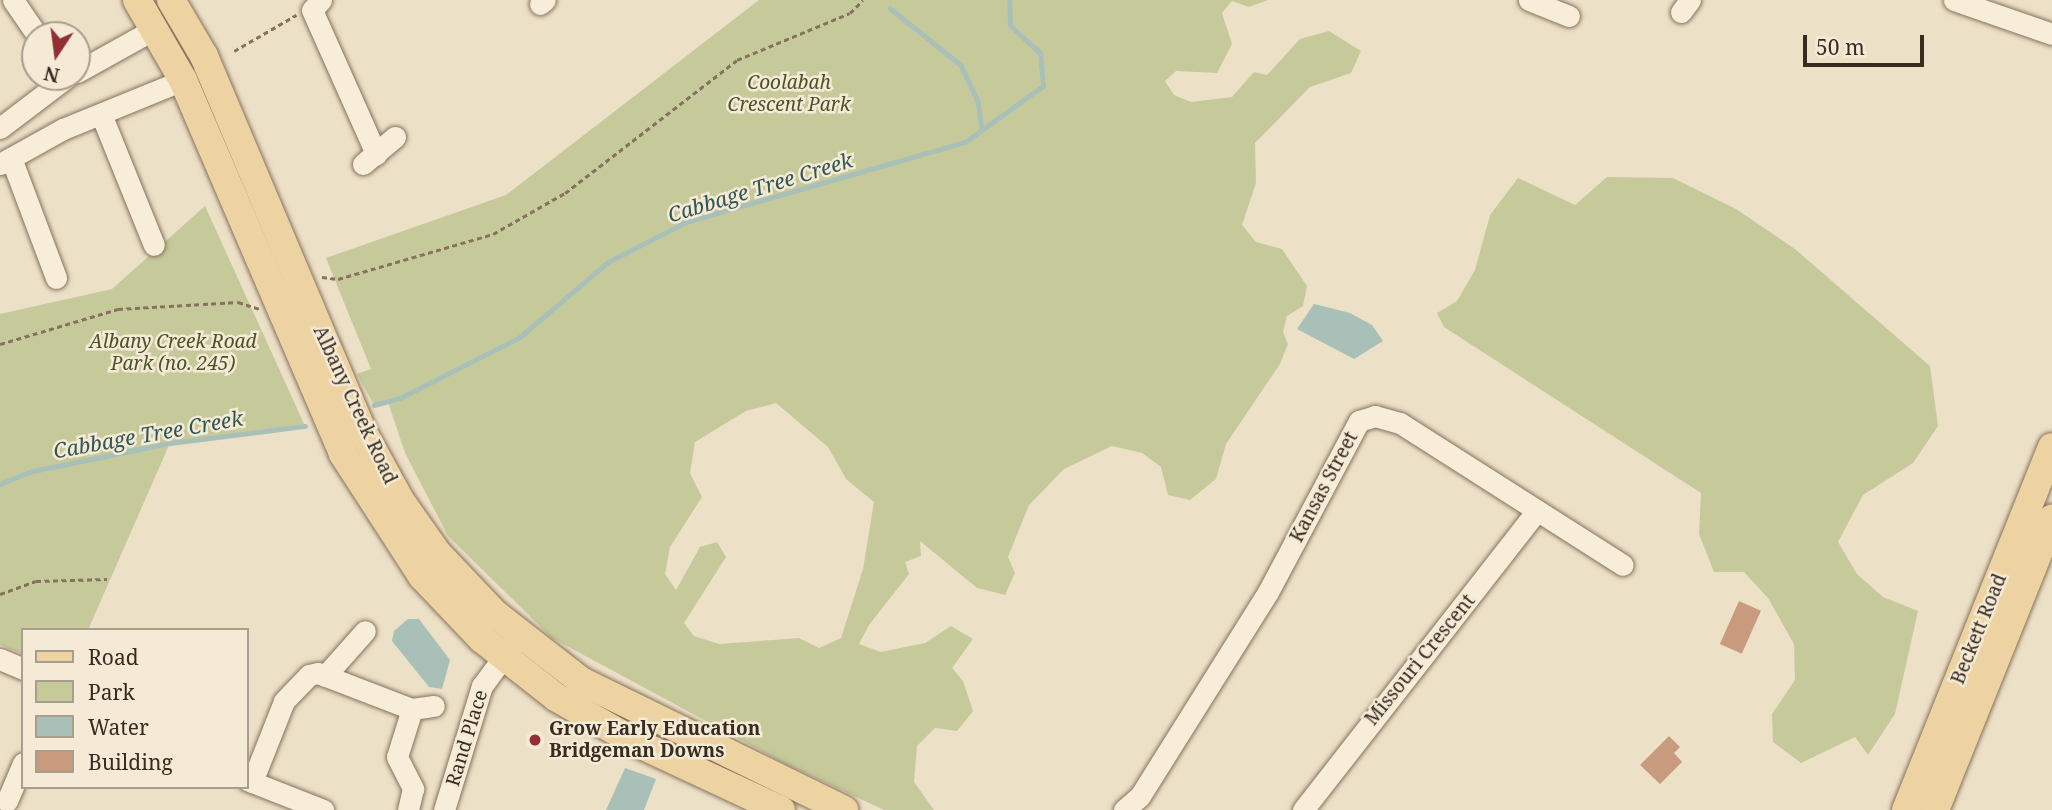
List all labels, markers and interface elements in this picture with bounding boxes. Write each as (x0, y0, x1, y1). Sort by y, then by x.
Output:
north arrow (21, 21, 91, 91)
scale bar (1807, 21, 1928, 65)
text: 50 m (1816, 33, 1865, 61)
text: N (42, 60, 62, 89)
park label: Coolabah Crescent Park (727, 72, 851, 116)
water label: Cabbage Tree Creek (664, 147, 856, 227)
street label: Albany Creek Road (308, 322, 402, 488)
park label: Albany Creek Road Park (no. 245) (89, 331, 257, 375)
water label: Cabbage Tree Creek (51, 405, 245, 463)
street label: Kansas Street (1285, 428, 1363, 546)
street label: Beckett Road (1947, 571, 2011, 687)
street label: Missouri Crescent (1360, 590, 1480, 730)
legend (21, 628, 248, 789)
text: Road (88, 643, 139, 671)
text: Park (88, 678, 135, 706)
street label: Rand Place (442, 687, 492, 789)
text: Water (88, 713, 149, 741)
place label: Grow Early Education Bridgeman Downs (549, 718, 760, 762)
marker: Grow Early Education Bridgeman Downs (527, 732, 543, 748)
text: Building (88, 748, 173, 776)

